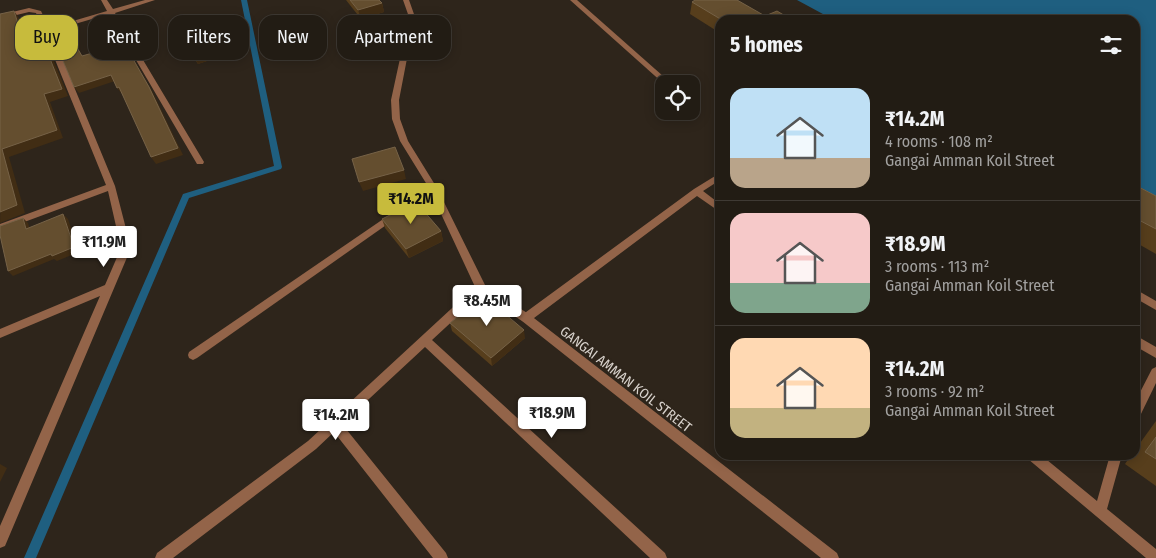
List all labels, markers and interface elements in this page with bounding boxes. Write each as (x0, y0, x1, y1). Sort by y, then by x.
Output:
chip: Buy (15, 15, 78, 60)
chip: Rent (88, 15, 158, 60)
chip: Filters (168, 15, 249, 60)
chip: New (259, 15, 327, 60)
chip: Apartment (337, 15, 451, 60)
icon: filters (1097, 31, 1125, 59)
text: 5 homes (730, 32, 803, 58)
map controls (655, 75, 700, 120)
button: locate (655, 75, 700, 120)
text: ₹14.2M (885, 106, 945, 132)
icon: home (770, 108, 830, 168)
text: 4 rooms · 108 m² (885, 132, 993, 151)
text: Gangai Amman Koil Street (885, 151, 1054, 170)
pin: ₹14.2M (370, 182, 452, 225)
text: ₹14.2M (388, 189, 434, 208)
pin: ₹11.9M (63, 226, 145, 268)
text: ₹18.9M (885, 231, 946, 257)
text: ₹11.9M (82, 232, 126, 251)
icon: home (770, 233, 830, 293)
text: 3 rooms · 113 m² (885, 257, 989, 276)
text: Gangai Amman Koil Street (885, 276, 1054, 295)
pin: ₹8.45M (446, 284, 528, 327)
text: ₹8.45M (464, 291, 510, 310)
street label: GANGAI AMMAN KOIL STREET (557, 323, 695, 436)
text: ₹14.2M (885, 356, 945, 382)
icon: home (770, 358, 830, 418)
text: 3 rooms · 92 m² (885, 382, 984, 401)
pin: ₹18.9M (511, 396, 593, 439)
pin: ₹14.2M (295, 398, 377, 441)
text: Gangai Amman Koil Street (885, 401, 1054, 420)
text: ₹18.9M (529, 403, 575, 422)
text: ₹14.2M (313, 405, 359, 424)

